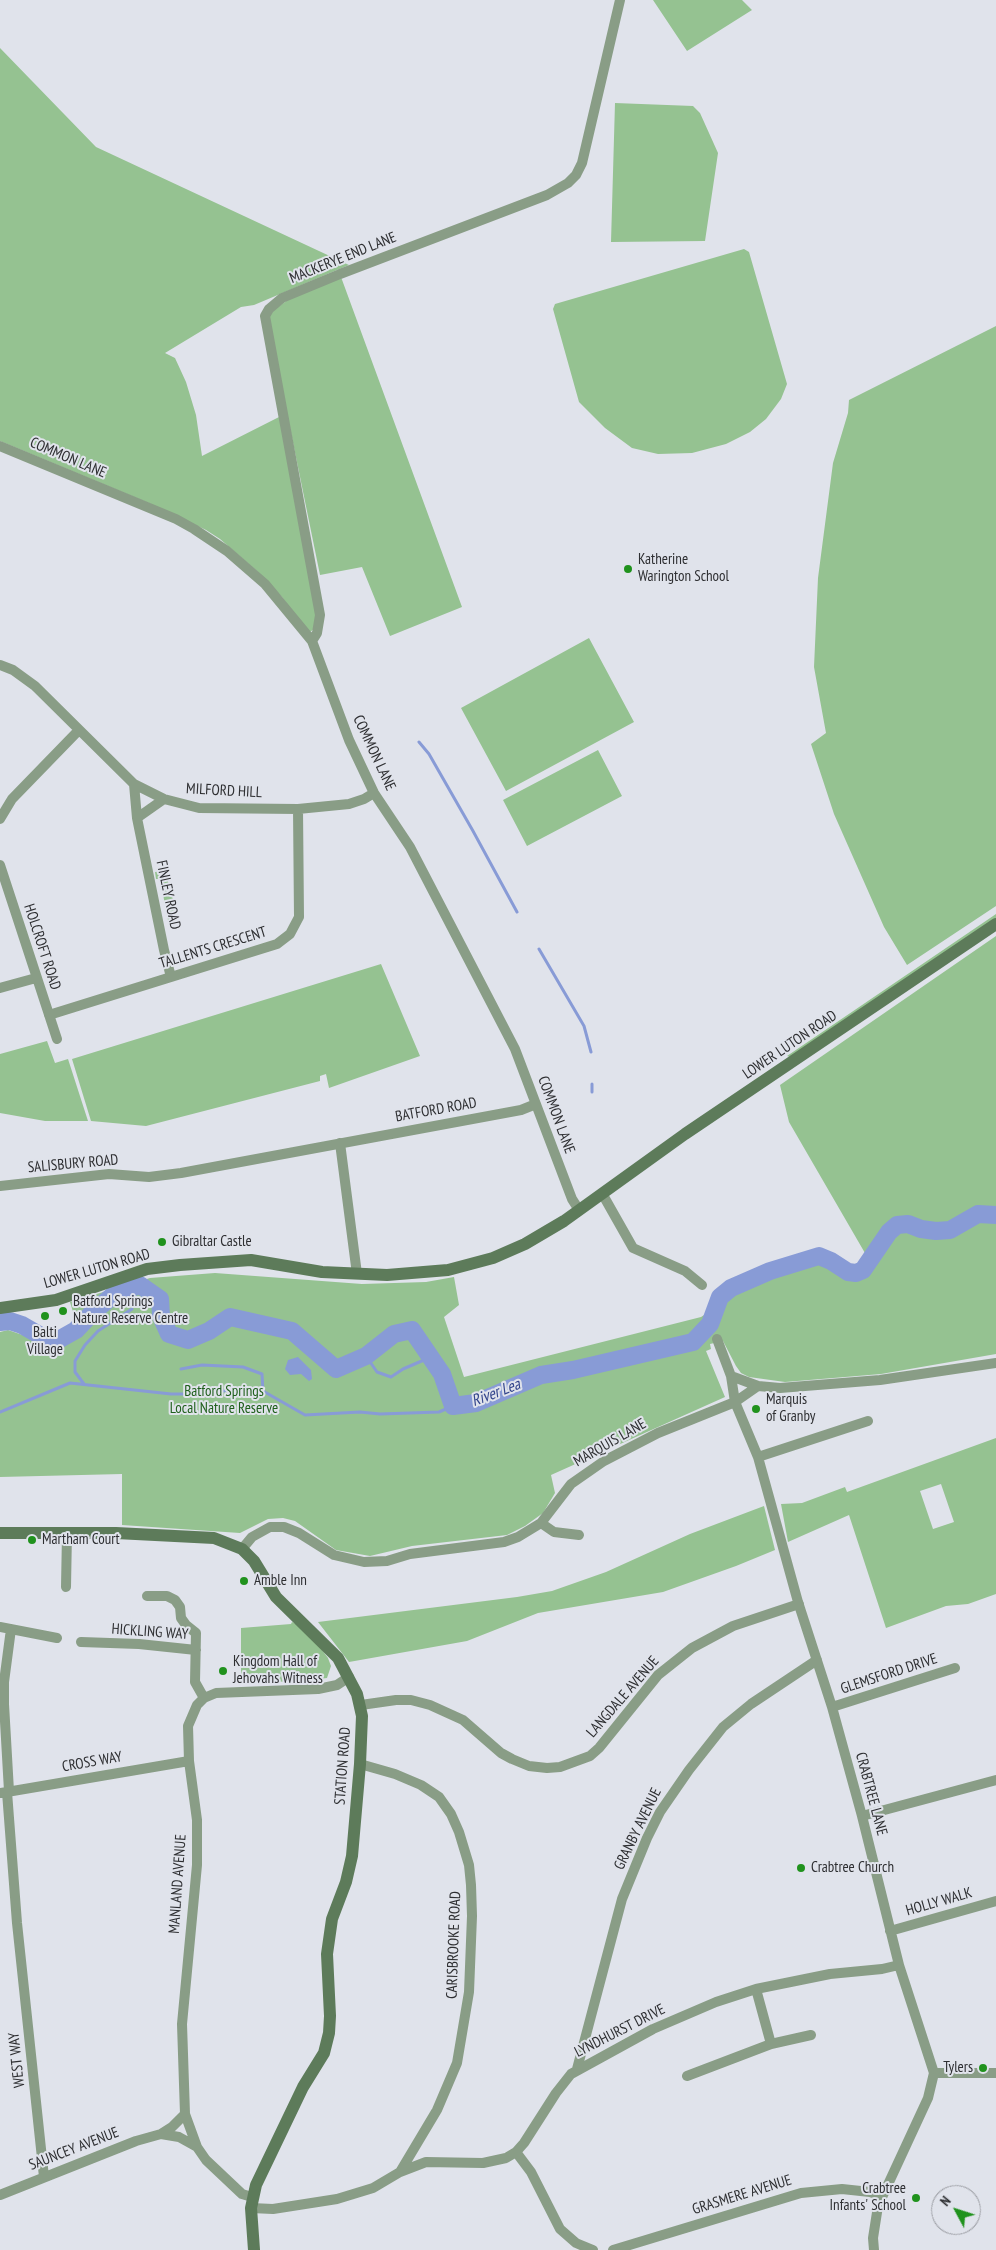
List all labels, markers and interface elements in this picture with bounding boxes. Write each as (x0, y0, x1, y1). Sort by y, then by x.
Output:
street label: MACKERYE END LANE (287, 228, 399, 288)
street label: COMMON LANE (27, 434, 109, 482)
place label: Katherine Warington School (638, 551, 729, 586)
marker: Katherine Warington School (622, 563, 634, 575)
street label: COMMON LANE (349, 712, 399, 794)
street label: MILFORD HILL (186, 780, 262, 802)
street label: FINLEY ROAD (152, 859, 184, 931)
street label: HOLCROFT ROAD (20, 902, 64, 992)
street label: TALLENTS CRESCENT (157, 923, 269, 973)
street label: LOWER LUTON ROAD (740, 1007, 840, 1083)
street label: COMMON LANE (534, 1074, 578, 1156)
street label: BATFORD ROAD (394, 1094, 478, 1126)
street label: SALISBURY ROAD (27, 1151, 119, 1177)
place label: Gibraltar Castle (172, 1233, 252, 1251)
marker: Gibraltar Castle (156, 1236, 168, 1248)
street label: LOWER LUTON ROAD (42, 1245, 152, 1293)
place label: Batford Springs Nature Reserve Centre (73, 1293, 188, 1328)
marker: Batford Springs Nature Reserve Centre (57, 1305, 69, 1317)
marker: Balti Village (39, 1310, 51, 1322)
place label: Balti Village (27, 1324, 63, 1359)
water label: River Lea (469, 1375, 523, 1411)
park label: Batford Springs Local Nature Reserve (170, 1383, 278, 1418)
place label: Marquis of Granby (766, 1391, 815, 1426)
marker: Marquis of Granby (750, 1403, 762, 1415)
street label: MARQUIS LANE (571, 1415, 649, 1471)
place label: Martham Court (42, 1531, 120, 1549)
marker: Martham Court (26, 1534, 38, 1546)
place label: Amble Inn (254, 1572, 307, 1590)
marker: Amble Inn (238, 1575, 250, 1587)
street label: HICKLING WAY (111, 1620, 189, 1644)
street label: GLEMSFORD DRIVE (838, 1650, 940, 1698)
place label: Kingdom Hall of Jehovahs Witness (233, 1653, 323, 1688)
street label: LANGDALE AVENUE (583, 1653, 663, 1741)
marker: Kingdom Hall of Jehovahs Witness (217, 1665, 229, 1677)
street label: STATION ROAD (331, 1727, 355, 1805)
street label: CROSS WAY (61, 1748, 123, 1776)
street label: CRABTREE LANE (851, 1750, 891, 1838)
street label: GRANBY AVENUE (610, 1785, 666, 1873)
street label: MANLAND AVENUE (166, 1834, 190, 1934)
place label: Crabtree Church (811, 1859, 894, 1877)
marker: Crabtree Church (795, 1862, 807, 1874)
street label: HOLLY WALK (904, 1884, 974, 1920)
street label: CARISBROOKE ROAD (443, 1891, 465, 1999)
street label: LYNDHURST DRIVE (572, 2001, 668, 2061)
street label: WEST WAY (5, 2031, 29, 2089)
place label: Tylers (943, 2059, 973, 2077)
marker: Tylers (977, 2062, 989, 2074)
street label: SAUNCEY AVENUE (26, 2124, 122, 2174)
street label: GRASMERE AVENUE (690, 2171, 794, 2219)
place label: Crabtree Infants' School (830, 2180, 906, 2215)
north arrow (931, 2185, 981, 2235)
marker: Crabtree Infants' School (910, 2192, 922, 2204)
text: N (936, 2192, 955, 2210)

